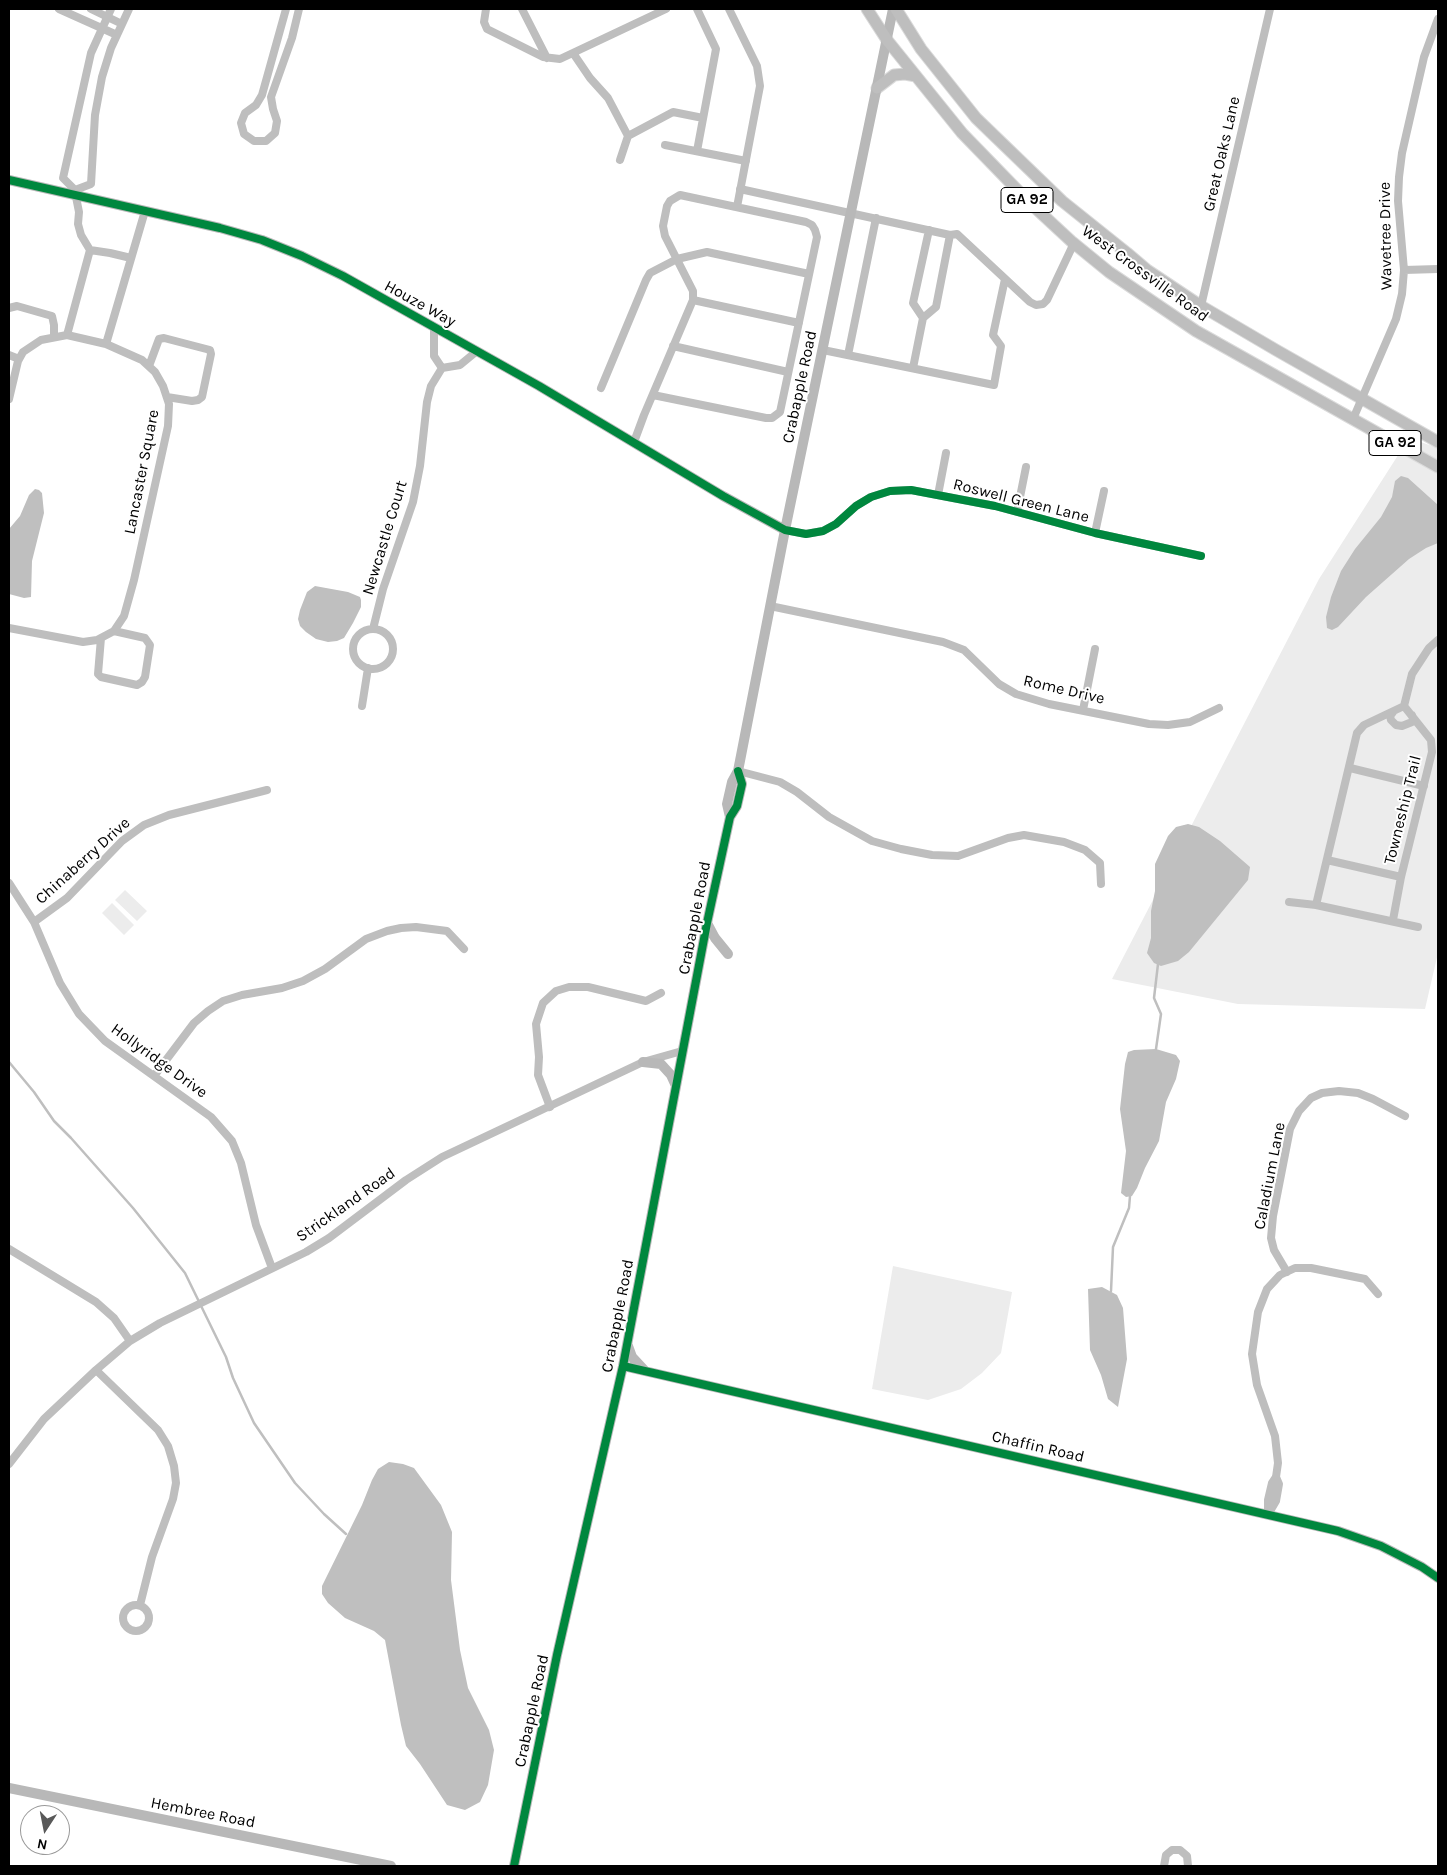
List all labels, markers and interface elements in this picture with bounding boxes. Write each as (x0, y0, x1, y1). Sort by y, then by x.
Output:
street label: Great Oaks Lane (1199, 95, 1245, 213)
street label: Wavetree Drive (1375, 182, 1397, 290)
road number: GA 92 (1001, 188, 1053, 212)
street label: West Crossville Road (1078, 222, 1212, 326)
street label: Houze Way (381, 277, 459, 331)
street label: Crabapple Road (779, 329, 821, 445)
street label: Lancaster Square (120, 408, 164, 536)
road number: GA 92 (1369, 430, 1421, 456)
street label: Roswell Green Lane (951, 475, 1091, 527)
street label: Newcastle Court (358, 478, 412, 598)
street label: Rome Drive (1021, 671, 1107, 709)
street label: Towneship Trail (1380, 754, 1426, 866)
street label: Chinaberry Drive (32, 814, 134, 908)
street label: Crabapple Road (675, 860, 715, 976)
street label: Hollyridge Drive (107, 1020, 211, 1102)
street label: Caladium Lane (1250, 1121, 1290, 1231)
street label: Strickland Road (293, 1164, 399, 1246)
street label: Crabapple Road (598, 1258, 638, 1374)
street label: Chaffin Road (990, 1427, 1086, 1467)
street label: Crabapple Road (511, 1653, 553, 1769)
street label: Hembree Road (149, 1793, 257, 1833)
north arrow (20, 1805, 70, 1855)
text: N (36, 1835, 49, 1854)

